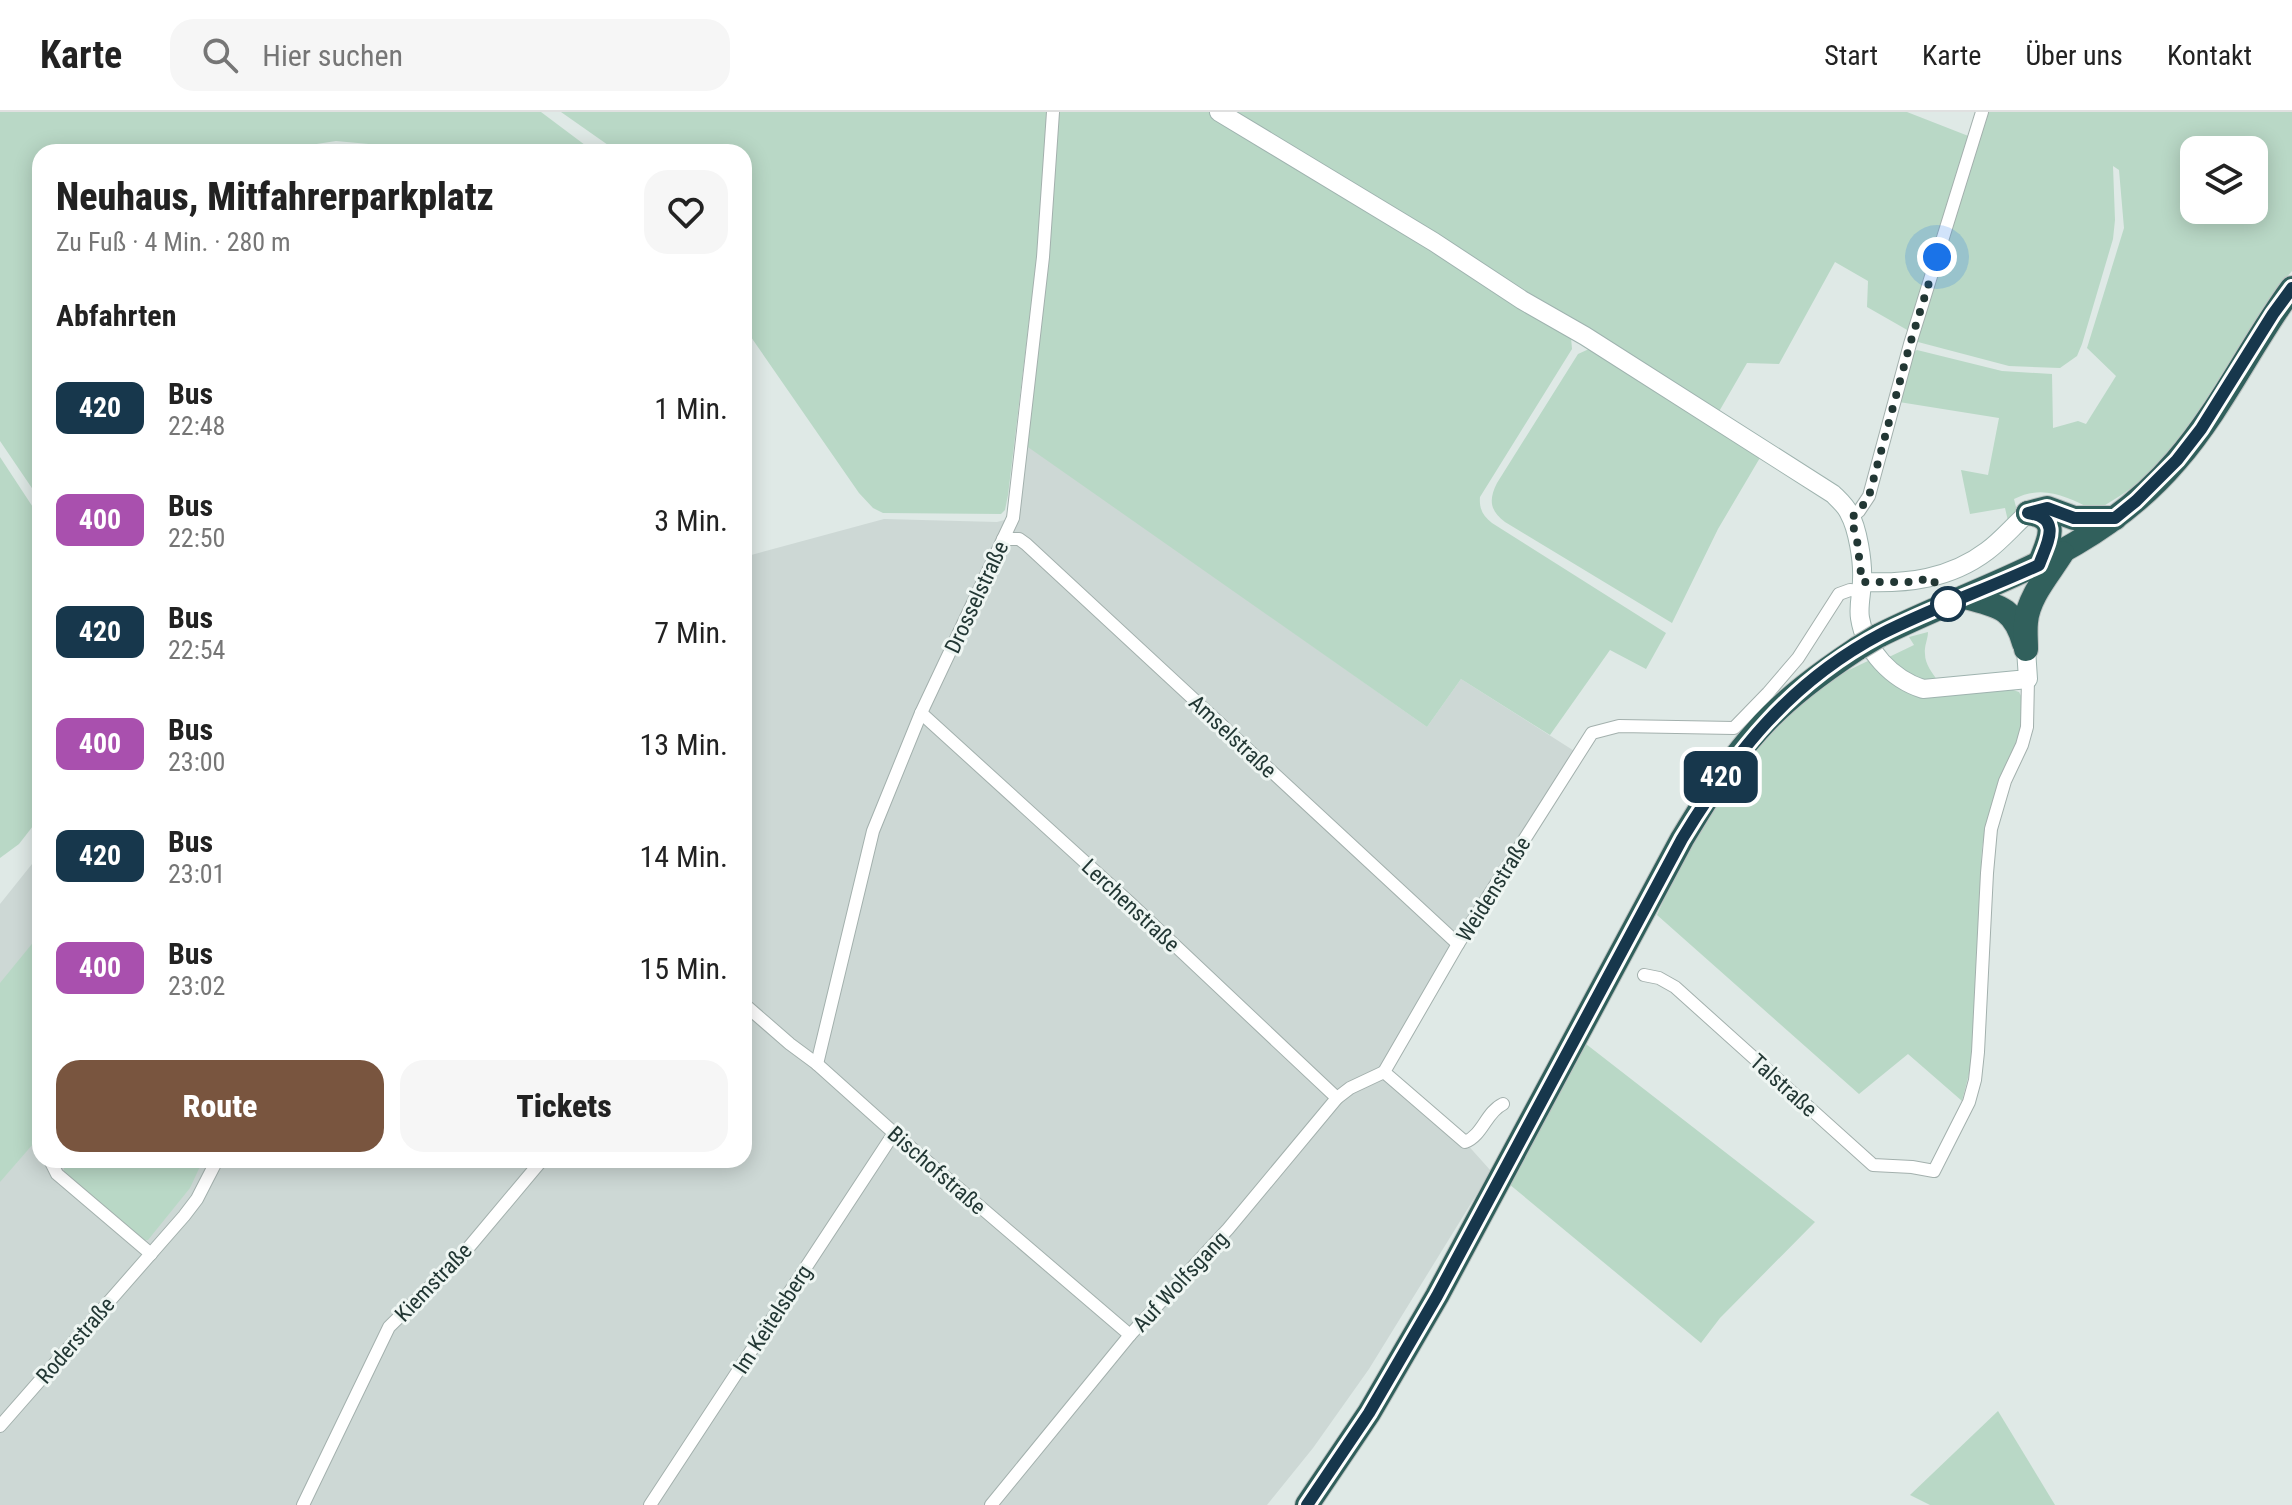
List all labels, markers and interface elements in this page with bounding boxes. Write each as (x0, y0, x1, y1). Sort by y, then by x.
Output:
search box (170, 19, 730, 91)
text: Karte (40, 33, 122, 77)
icon: search (198, 33, 242, 77)
text: Hier suchen (262, 38, 403, 73)
text: Start (1824, 39, 1878, 72)
text: Karte (1922, 39, 1981, 72)
text: Über uns (2025, 39, 2123, 72)
text: Kontakt (2167, 39, 2252, 72)
map controls (2180, 136, 2268, 224)
button: layers (2180, 136, 2268, 224)
button: heart (644, 170, 728, 254)
text: Neuhaus, Mitfahrerparkplatz (56, 175, 494, 219)
text: Zu Fuß · 4 Min. · 280 m (56, 227, 291, 257)
your location (1917, 237, 1957, 277)
text: Abfahrten (56, 298, 176, 333)
text: Bus (168, 376, 213, 411)
text: 420 (79, 391, 121, 424)
text: 1 Min. (654, 391, 728, 426)
text: 22:48 (168, 411, 225, 441)
text: Bus (168, 488, 213, 523)
text: 400 (79, 503, 121, 536)
text: 3 Min. (654, 503, 728, 538)
text: 22:50 (168, 523, 225, 553)
street label: Drosselstraße (940, 537, 1013, 657)
unlabelled marker (1931, 587, 1965, 621)
text: Bus (168, 600, 213, 635)
text: 420 (79, 615, 121, 648)
text: 7 Min. (654, 615, 728, 650)
text: 22:54 (168, 635, 225, 665)
street label: Amselstraße (1184, 690, 1281, 783)
text: Bus (168, 712, 213, 747)
text: 400 (79, 727, 121, 760)
text: 13 Min. (640, 727, 728, 762)
text: 23:00 (168, 747, 225, 777)
line badge: 420 (1675, 751, 1767, 803)
text: 420 (1700, 760, 1742, 793)
text: Bus (168, 824, 213, 859)
street label: Weidenstraße (1451, 832, 1536, 946)
text: 420 (79, 839, 121, 872)
text: 14 Min. (640, 839, 728, 874)
street label: Lerchenstraße (1077, 854, 1185, 957)
text: 23:01 (168, 859, 225, 889)
text: Bus (168, 936, 213, 971)
text: 400 (79, 951, 121, 984)
text: 15 Min. (640, 951, 728, 986)
text: 23:02 (168, 971, 225, 1001)
street label: Talstraße (1745, 1049, 1822, 1122)
button: Route (56, 1060, 384, 1152)
button: Tickets (400, 1060, 728, 1152)
street label: Bischofstraße (883, 1121, 991, 1220)
street label: Auf Wolfsgang (1128, 1226, 1233, 1337)
street label: Kiemstraße (390, 1238, 477, 1327)
street label: Im Keitelsberg (728, 1260, 817, 1378)
street label: Roderstraße (31, 1292, 120, 1388)

